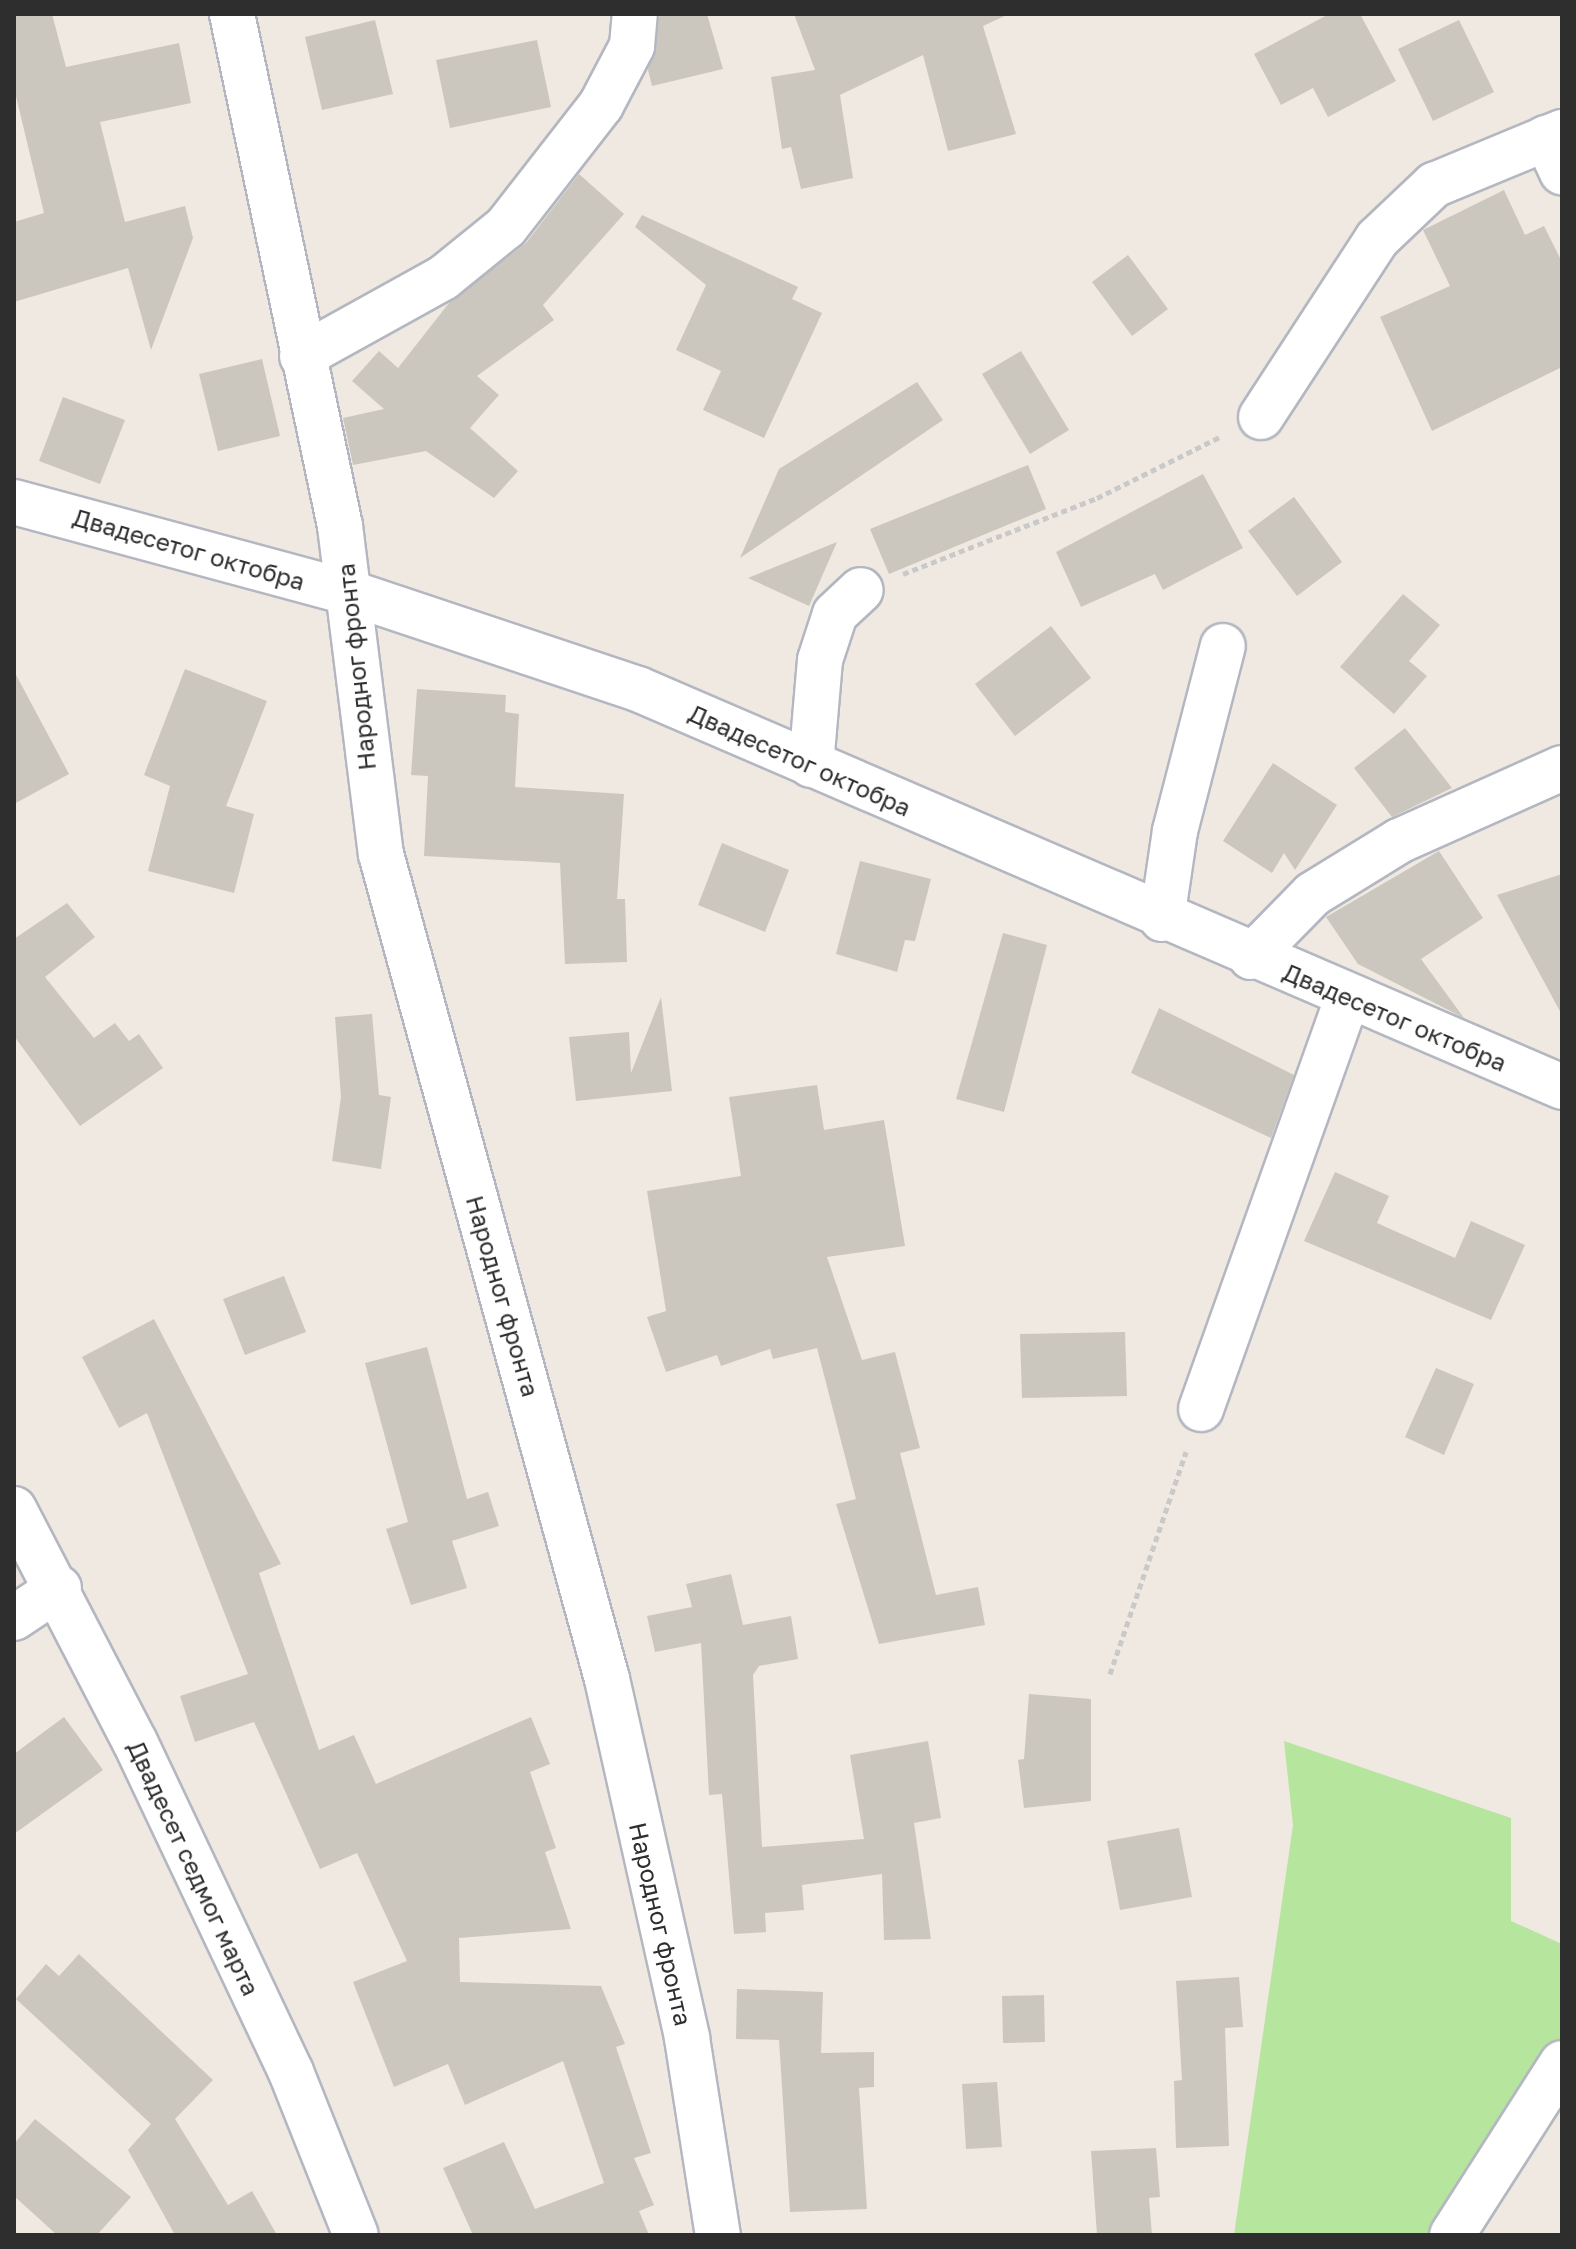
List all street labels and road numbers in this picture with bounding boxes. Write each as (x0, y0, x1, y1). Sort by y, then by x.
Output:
street label: Двадесетог октобра (70, 502, 308, 596)
street label: Народног фронта (331, 562, 381, 772)
street label: Двадесетог октобра (685, 698, 915, 822)
street label: Двадесетог октобра (1279, 957, 1511, 1077)
street label: Народног фронта (461, 1192, 545, 1400)
street label: Двадесет седмог марта (122, 1736, 266, 2000)
street label: Народног фронта (624, 1820, 698, 2028)

